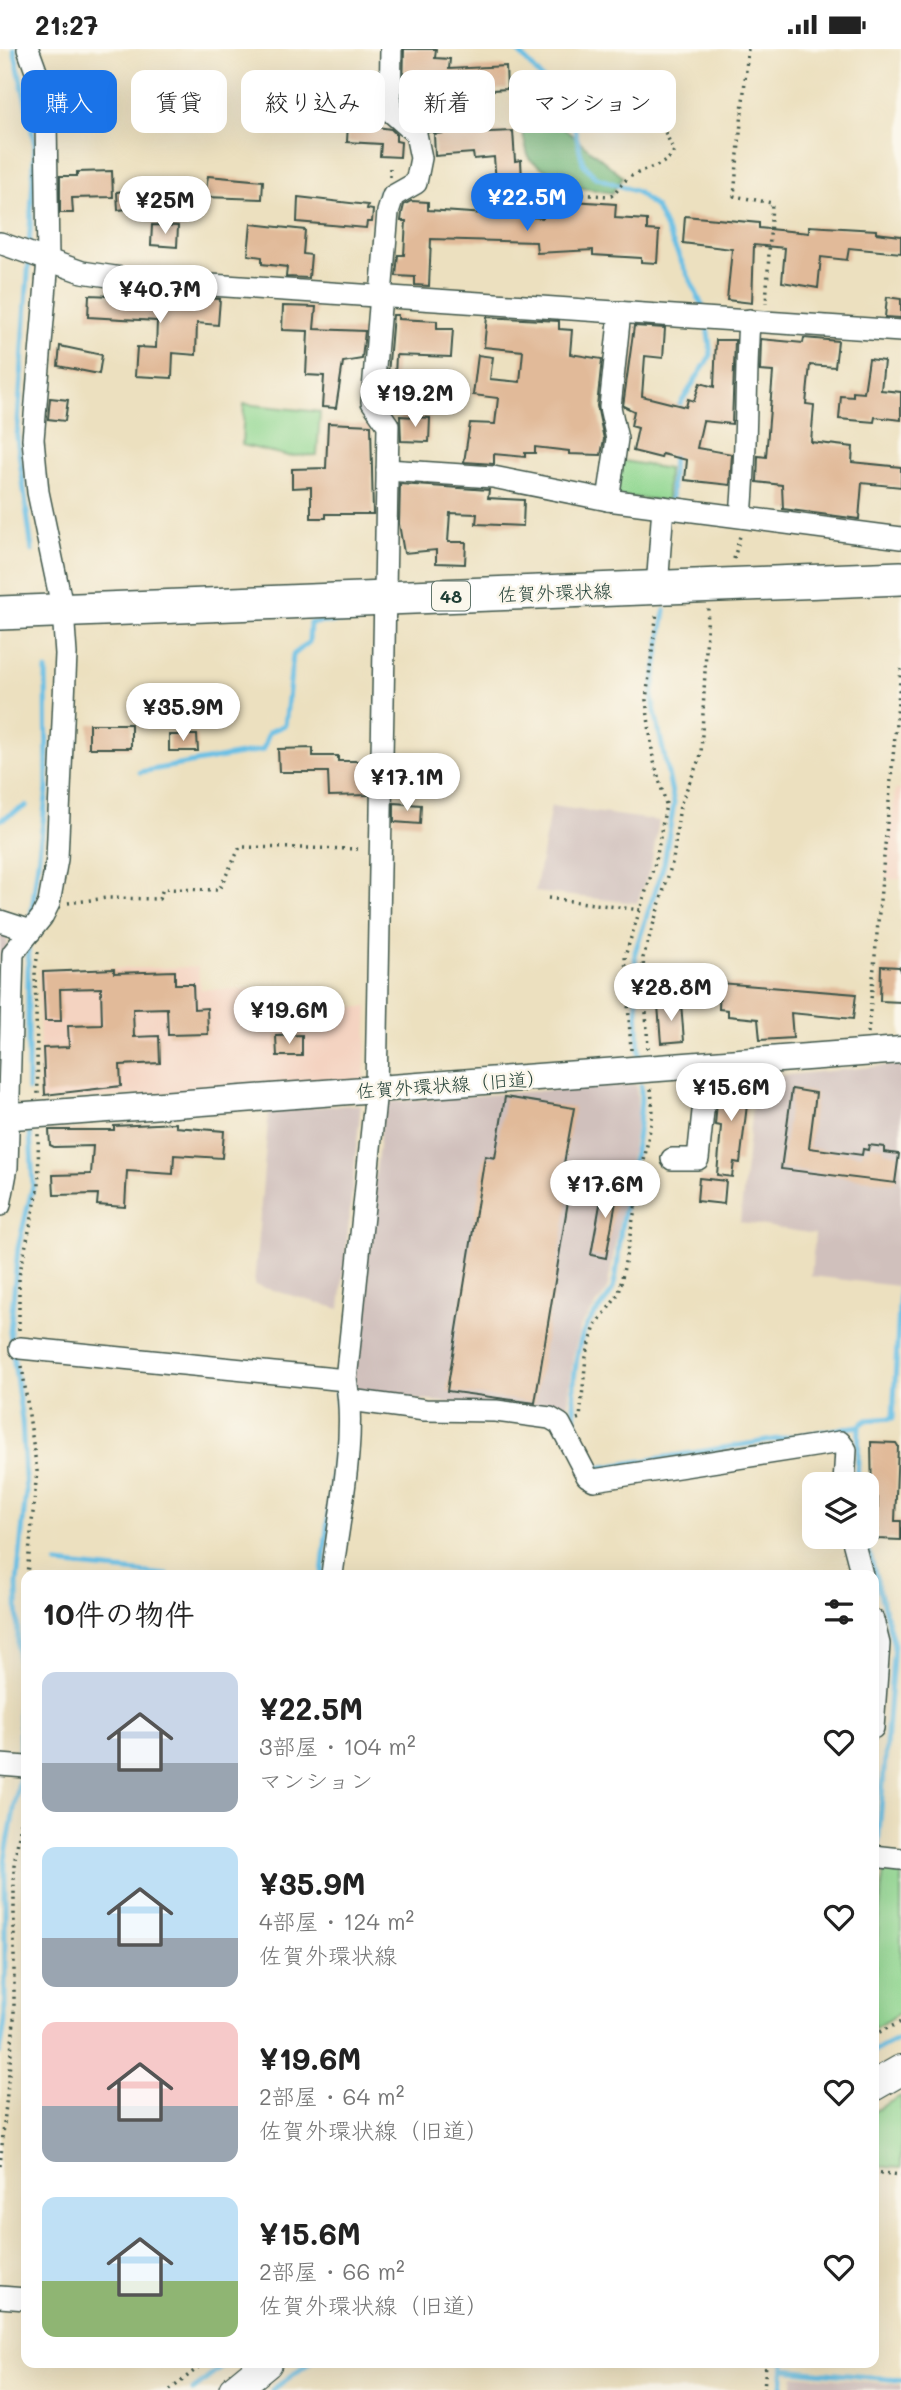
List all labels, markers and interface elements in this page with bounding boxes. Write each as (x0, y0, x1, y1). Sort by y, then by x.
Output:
text: 21:27 (35, 8, 98, 42)
chip: 購入 (21, 70, 117, 133)
chip: 賃貸 (131, 70, 227, 133)
chip: 絞り込み (241, 70, 385, 133)
chip: 新着 (399, 70, 495, 133)
chip: マンション (509, 70, 676, 133)
pin: ¥22.5M (470, 173, 584, 233)
pin: ¥25M (124, 177, 206, 236)
text: ¥22.5M (487, 181, 567, 211)
text: ¥25M (135, 184, 195, 214)
pin: ¥40.7M (103, 265, 217, 325)
text: ¥40.7M (119, 273, 201, 303)
pin: ¥19.2M (358, 369, 472, 429)
text: ¥19.2M (376, 377, 454, 407)
street label: 佐賀外環状線 (498, 578, 612, 606)
road number: 48 (432, 581, 470, 611)
pin: ¥35.9M (126, 683, 240, 743)
text: ¥35.9M (142, 691, 224, 721)
pin: ¥17.1M (350, 753, 464, 813)
text: ¥17.1M (370, 761, 444, 791)
pin: ¥28.8M (614, 963, 728, 1023)
text: ¥28.8M (630, 971, 712, 1001)
pin: ¥19.6M (232, 986, 346, 1046)
text: ¥19.6M (250, 994, 328, 1024)
pin: ¥15.6M (674, 1063, 788, 1123)
street label: 佐賀外環状線（旧道） (355, 1065, 547, 1103)
text: ¥15.6M (692, 1071, 770, 1101)
pin: ¥17.6M (548, 1161, 662, 1220)
text: ¥17.6M (566, 1168, 644, 1198)
map controls (802, 1472, 879, 1549)
button: layers (802, 1472, 879, 1549)
text: 10件の物件 (42, 1593, 195, 1633)
icon: filters (820, 1593, 858, 1631)
text: ¥22.5M (259, 1688, 363, 1728)
icon: home (98, 1700, 182, 1784)
icon: heart (820, 1723, 858, 1761)
text: 3部屋 · 104 m² (259, 1731, 416, 1761)
text: マンション (259, 1765, 373, 1795)
text: ¥35.9M (259, 1863, 366, 1903)
icon: home (98, 1875, 182, 1959)
icon: heart (820, 1898, 858, 1936)
text: 4部屋 · 124 m² (259, 1906, 414, 1936)
text: 佐賀外環状線 (259, 1940, 397, 1970)
text: ¥19.6M (259, 2038, 362, 2078)
icon: home (98, 2050, 182, 2134)
icon: heart (820, 2073, 858, 2111)
text: 2部屋 · 64 m² (259, 2081, 404, 2111)
text: 佐賀外環状線（旧道） (259, 2115, 489, 2145)
text: ¥15.6M (259, 2213, 361, 2253)
icon: home (98, 2225, 182, 2309)
icon: heart (820, 2248, 858, 2286)
text: 2部屋 · 66 m² (259, 2256, 405, 2286)
text: 佐賀外環状線（旧道） (259, 2290, 489, 2320)

